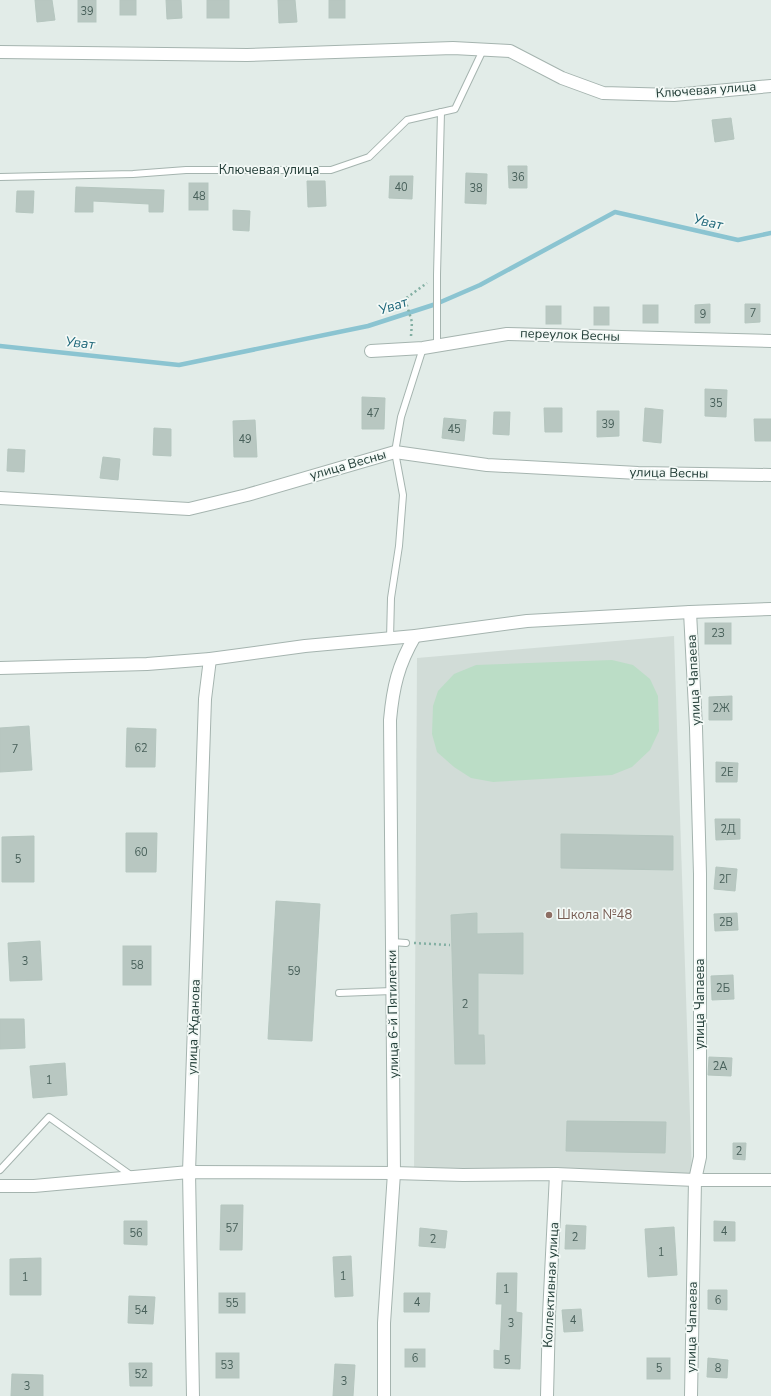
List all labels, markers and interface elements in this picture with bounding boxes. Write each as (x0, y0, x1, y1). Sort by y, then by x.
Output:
house number: 39 (80, 4, 94, 19)
street label: Ключевая улица (655, 78, 757, 102)
street label: Ключевая улица (219, 161, 319, 179)
house number: 36 (511, 170, 525, 185)
house number: 40 (394, 180, 408, 195)
house number: 38 (469, 181, 483, 196)
house number: 48 (192, 189, 206, 204)
water label: Уват (691, 209, 725, 235)
water label: Уват (376, 292, 411, 320)
house number: 7 (750, 306, 756, 321)
house number: 9 (700, 307, 706, 322)
street label: переулок Весны (520, 324, 620, 346)
water label: Уват (64, 332, 97, 354)
house number: 35 (709, 396, 723, 411)
house number: 47 (366, 406, 380, 421)
house number: 39 (601, 417, 615, 432)
house number: 45 (447, 422, 461, 437)
house number: 49 (238, 432, 252, 447)
street label: улица Весны (308, 446, 388, 484)
street label: улица Весны (629, 463, 709, 483)
house number: 2З (711, 626, 725, 641)
street label: улица Чапаева (683, 634, 705, 726)
house number: 2Ж (712, 701, 730, 716)
house number: 62 (134, 741, 148, 756)
house number: 7 (12, 742, 18, 757)
house number: 2Е (720, 765, 734, 780)
house number: 2Д (720, 822, 736, 837)
house number: 60 (134, 845, 148, 860)
house number: 5 (15, 852, 22, 867)
house number: 2Г (719, 872, 731, 887)
place label: Школа №48 (557, 906, 632, 924)
marker: Школа №48 (544, 910, 554, 920)
house number: 2В (719, 915, 733, 930)
street label: улица 6-й Пятилетки (383, 949, 403, 1079)
house number: 3 (22, 954, 28, 969)
house number: 58 (130, 958, 144, 973)
street label: улица Чапаева (691, 958, 709, 1050)
house number: 59 (287, 964, 301, 979)
street label: улица Жданова (183, 979, 205, 1075)
house number: 2Б (716, 981, 730, 996)
house number: 2 (462, 997, 468, 1012)
house number: 2А (713, 1059, 727, 1074)
house number: 1 (46, 1073, 52, 1088)
house number: 2 (736, 1144, 742, 1159)
house number: 57 (225, 1221, 239, 1236)
street label: Коллективная улица (539, 1222, 563, 1348)
house number: 4 (721, 1224, 728, 1239)
house number: 56 (129, 1226, 143, 1241)
house number: 2 (572, 1230, 578, 1245)
house number: 2 (430, 1232, 436, 1247)
house number: 1 (658, 1245, 664, 1260)
house number: 1 (340, 1269, 346, 1284)
house number: 1 (22, 1270, 28, 1285)
street label: улица Чапаева (682, 1281, 702, 1373)
house number: 1 (503, 1282, 509, 1297)
house number: 6 (715, 1293, 722, 1308)
house number: 4 (414, 1295, 421, 1310)
house number: 55 (225, 1296, 239, 1311)
house number: 54 (134, 1303, 148, 1318)
house number: 4 (570, 1313, 577, 1328)
house number: 3 (508, 1316, 514, 1331)
house number: 6 (412, 1351, 419, 1366)
house number: 5 (504, 1353, 511, 1368)
house number: 53 (220, 1358, 234, 1373)
house number: 5 (656, 1361, 663, 1376)
house number: 8 (715, 1361, 722, 1376)
house number: 52 (134, 1367, 148, 1382)
house number: 3 (341, 1374, 347, 1389)
house number: 3 (24, 1379, 30, 1394)

